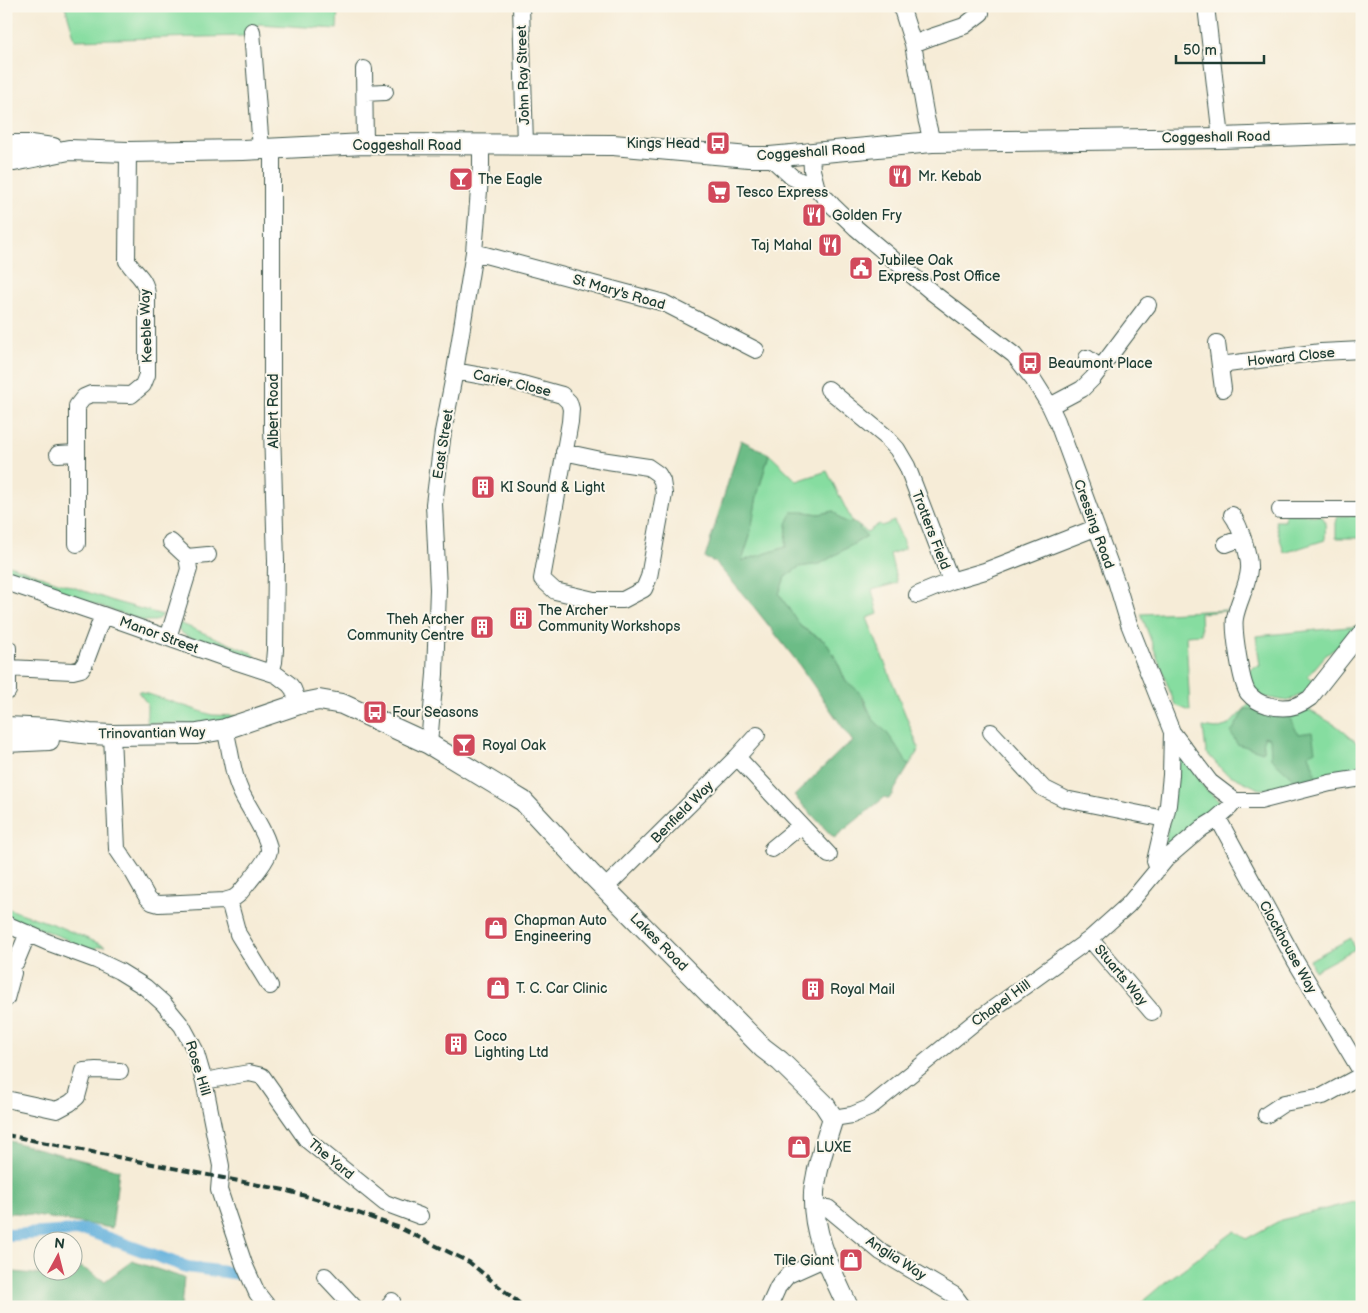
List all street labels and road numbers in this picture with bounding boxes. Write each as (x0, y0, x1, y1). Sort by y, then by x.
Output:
street label: John Ray Street (513, 24, 533, 125)
street label: Coggeshall Road (1161, 128, 1271, 146)
street label: Coggeshall Road (353, 137, 461, 154)
street label: Coggeshall Road (756, 140, 866, 164)
street label: St Mary's Road (571, 271, 667, 313)
street label: Keeble Way (136, 288, 156, 363)
street label: Howard Close (1246, 344, 1336, 370)
street label: Carier Close (471, 366, 553, 400)
street label: Albert Road (265, 374, 282, 449)
street label: East Street (429, 407, 457, 480)
street label: Cressing Road (1070, 477, 1118, 571)
street label: Trotters Field (908, 488, 954, 572)
street label: Manor Street (117, 613, 201, 657)
street label: Trinovantian Way (98, 724, 206, 742)
street label: Benfield Way (647, 777, 717, 847)
street label: Clockhouse Way (1256, 898, 1321, 997)
street label: Lakes Road (626, 909, 692, 975)
street label: Stuarts Way (1091, 941, 1152, 1009)
street label: Chapel Hill (968, 976, 1034, 1030)
street label: Rose Hill (182, 1038, 214, 1098)
street label: The Yard (305, 1135, 357, 1183)
street label: Anglia Way (863, 1232, 930, 1284)

